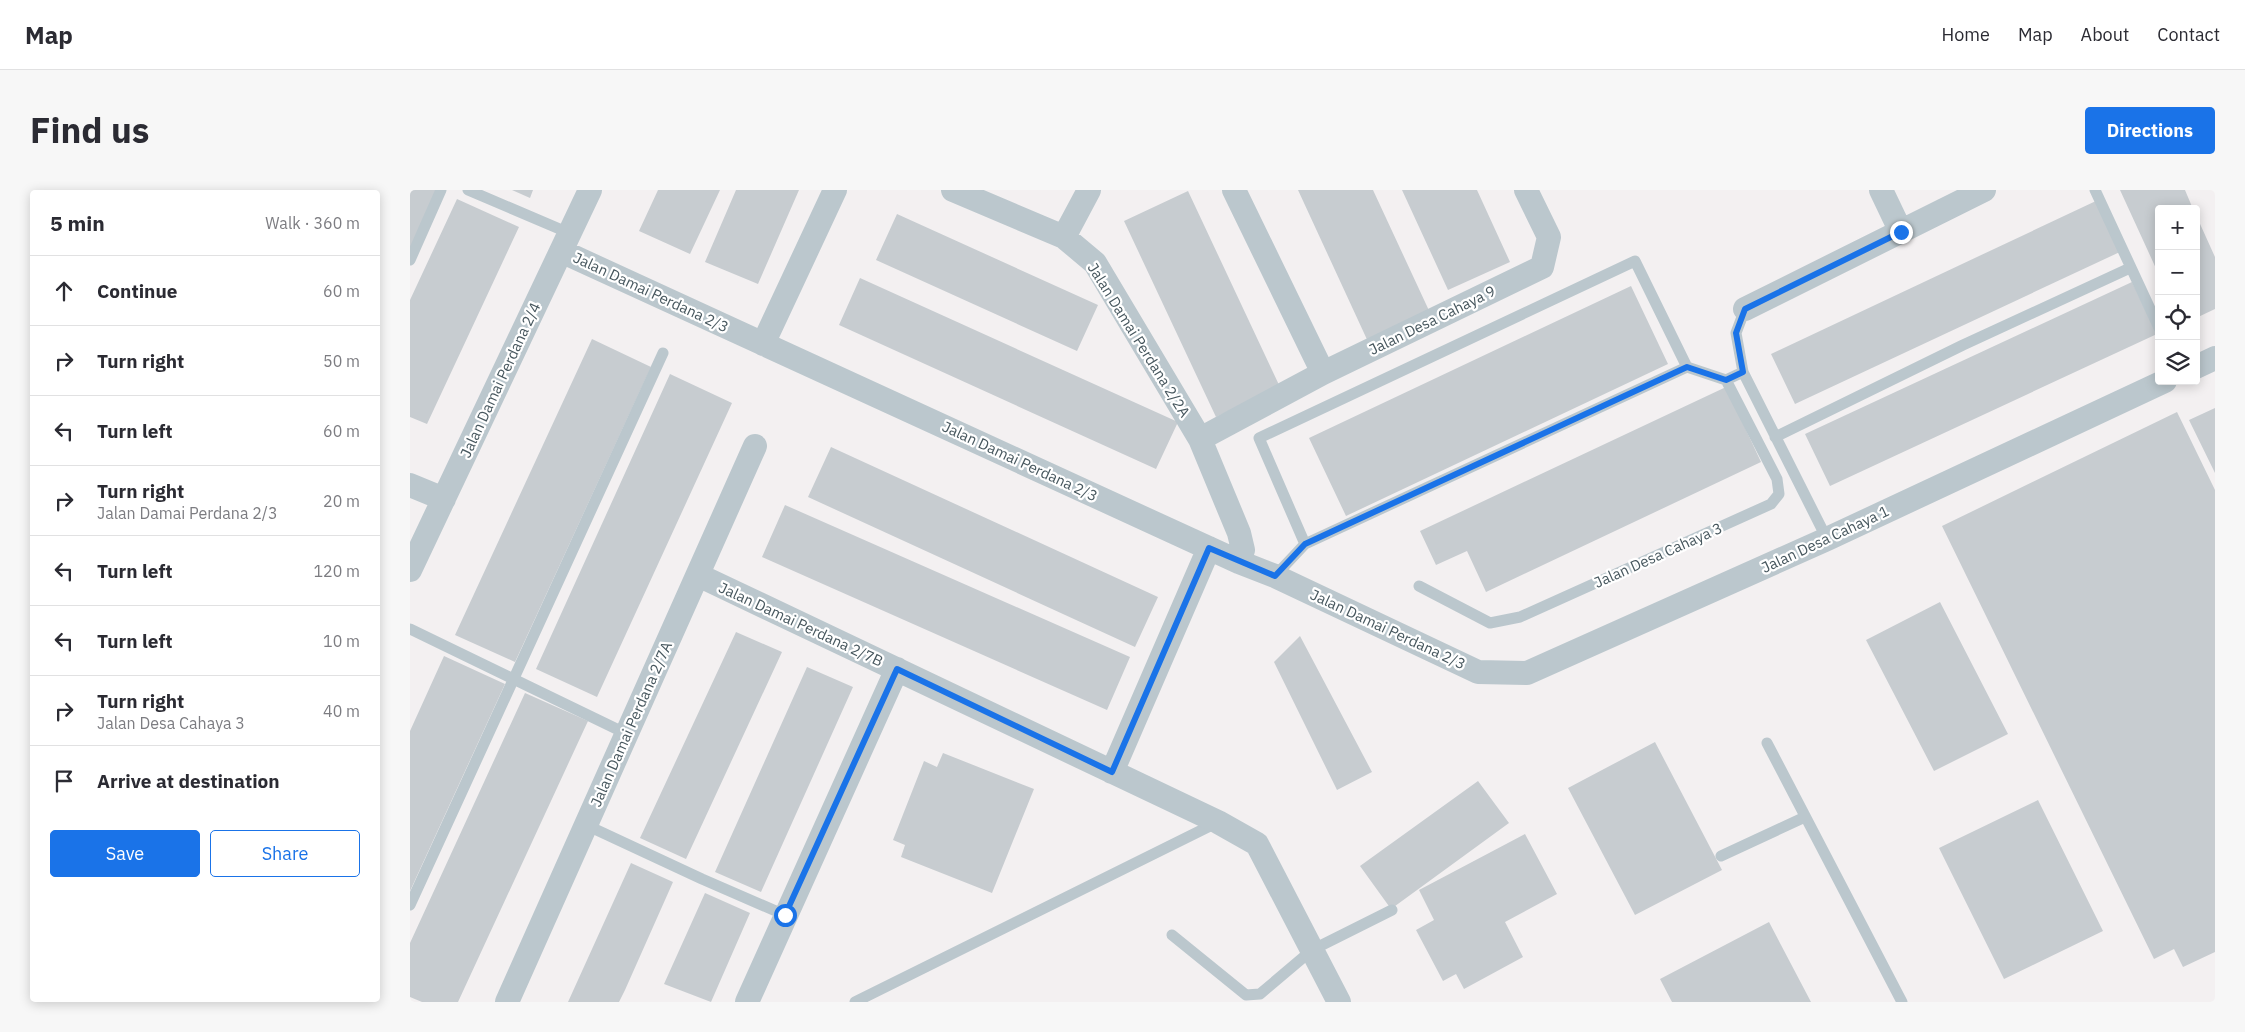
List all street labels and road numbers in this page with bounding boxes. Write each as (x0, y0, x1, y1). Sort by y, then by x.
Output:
street label: Jalan Damai Perdana 2/3 (570, 248, 732, 336)
street label: Jalan Damai Perdana 2/2A (1084, 259, 1195, 421)
street label: Jalan Desa Cahaya 9 (1366, 281, 1498, 359)
street label: Jalan Damai Perdana 2/4 (456, 299, 544, 461)
street label: Jalan Damai Perdana 2/3 (939, 417, 1101, 505)
street label: Jalan Desa Cahaya 1 (1758, 501, 1892, 577)
street label: Jalan Desa Cahaya 3 (1591, 518, 1725, 592)
street label: Jalan Damai Perdana 2/7B (716, 578, 886, 670)
street label: Jalan Damai Perdana 2/3 (1307, 585, 1469, 673)
street label: Jalan Damai Perdana 2/7A (586, 638, 676, 810)

